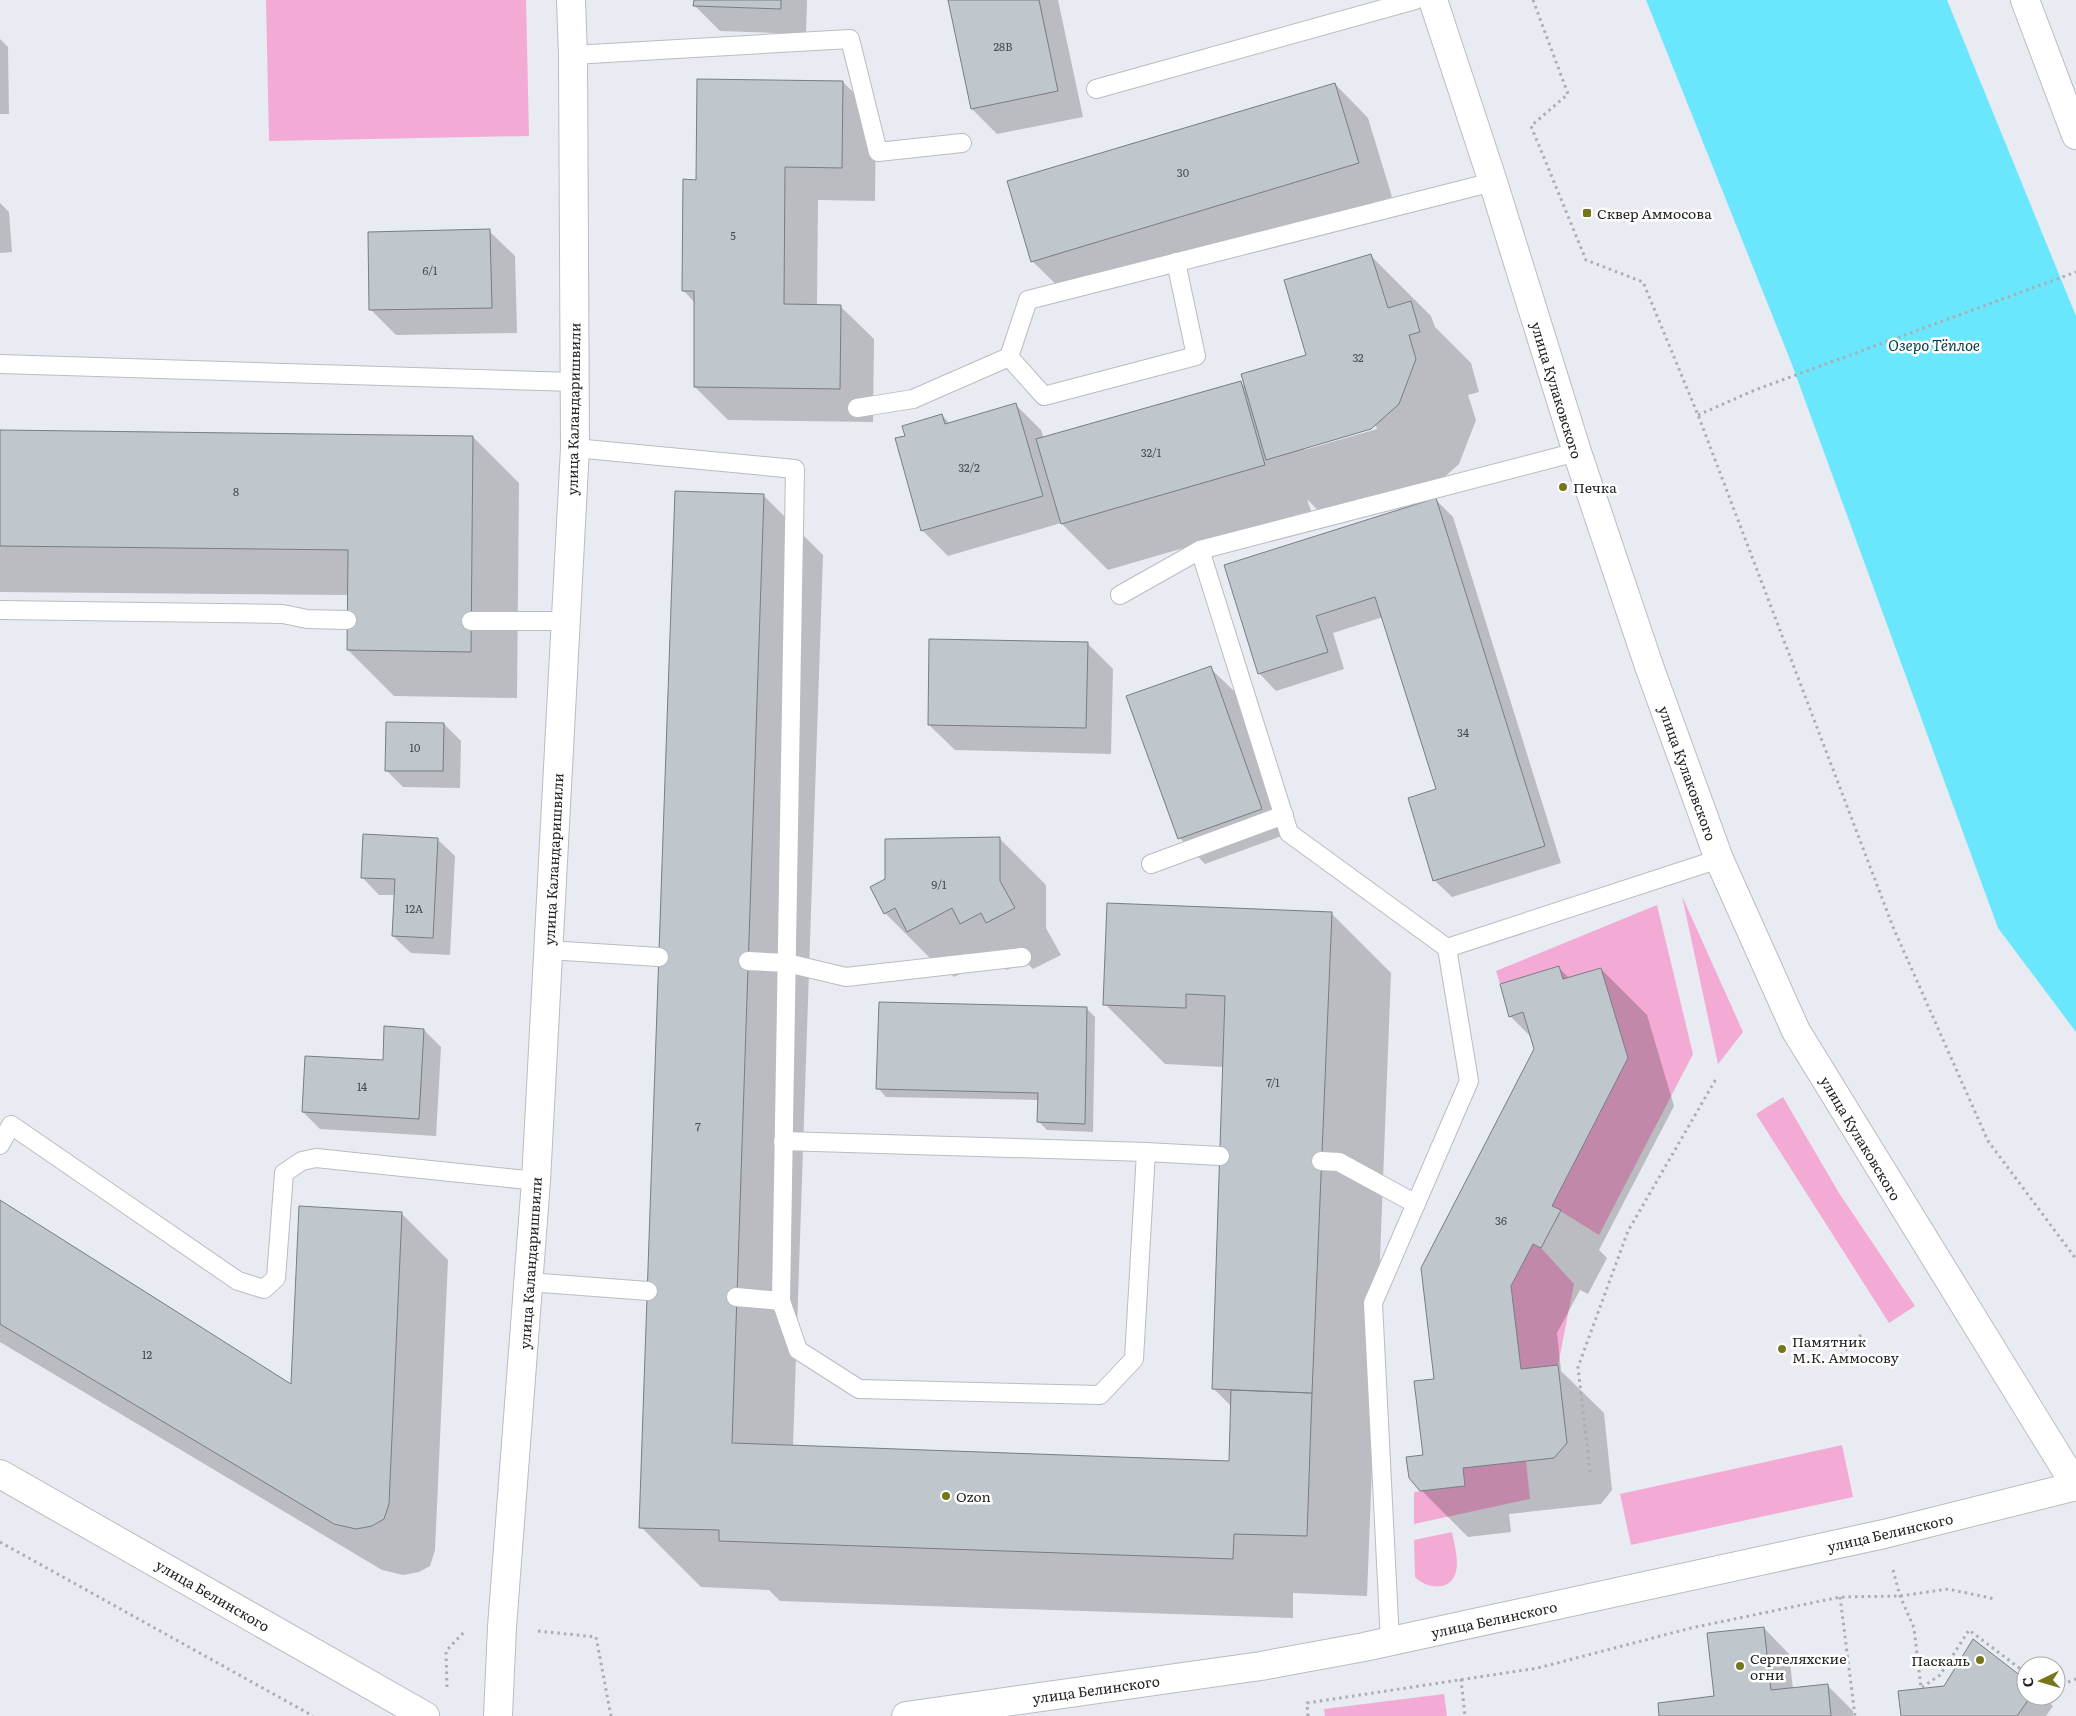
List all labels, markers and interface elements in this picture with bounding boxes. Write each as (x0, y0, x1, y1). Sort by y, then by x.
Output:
house number: 28В (994, 38, 1012, 54)
house number: 30 (1177, 164, 1189, 180)
place label: Сквер Аммосова (1597, 203, 1712, 223)
marker: Сквер Аммосова (1581, 207, 1593, 219)
house number: 5 (730, 227, 736, 243)
house number: 6/1 (422, 262, 438, 278)
street label: улица Кулаковского (1527, 319, 1587, 461)
street label: улица Каландаришвили (561, 323, 585, 495)
water label: Озеро Тёплое (1888, 333, 1980, 356)
house number: 32 (1352, 349, 1364, 365)
house number: 32/1 (1141, 444, 1162, 460)
house number: 32/2 (958, 459, 980, 475)
place label: Печка (1573, 477, 1617, 497)
marker: Печка (1557, 481, 1569, 493)
house number: 8 (233, 483, 239, 499)
street label: улица Кулаковского (1654, 703, 1722, 843)
house number: 34 (1457, 724, 1469, 740)
house number: 10 (410, 739, 420, 755)
street label: улица Каландаришвили (538, 772, 568, 946)
house number: 9/1 (932, 876, 947, 892)
house number: 12А (405, 900, 423, 916)
street label: улица Кулаковского (1816, 1072, 1906, 1204)
house number: 7/1 (1266, 1074, 1280, 1090)
house number: 14 (357, 1078, 367, 1094)
house number: 7 (695, 1118, 701, 1134)
street label: улица Каландаришвили (514, 1176, 546, 1350)
house number: 36 (1495, 1212, 1507, 1228)
place label: Памятник М.К. Аммосову (1792, 1331, 1900, 1367)
marker: Памятник М.К. Аммосову (1776, 1343, 1788, 1355)
house number: 12 (142, 1346, 152, 1362)
place label: Ozon (956, 1486, 991, 1506)
marker: Ozon (940, 1490, 952, 1502)
street label: улица Белинского (1825, 1508, 1955, 1556)
street label: улица Белинского (152, 1554, 274, 1636)
street label: улица Белинского (1429, 1596, 1559, 1642)
place label: Сергеляхские огни (1750, 1648, 1846, 1684)
place label: Паскаль (1911, 1650, 1970, 1670)
marker: Паскаль (1974, 1654, 1986, 1666)
north arrow (2016, 1656, 2066, 1706)
marker: Сергеляхские огни (1734, 1660, 1746, 1672)
street label: улица Белинского (1031, 1670, 1161, 1708)
text: С (2017, 1676, 2037, 1688)

